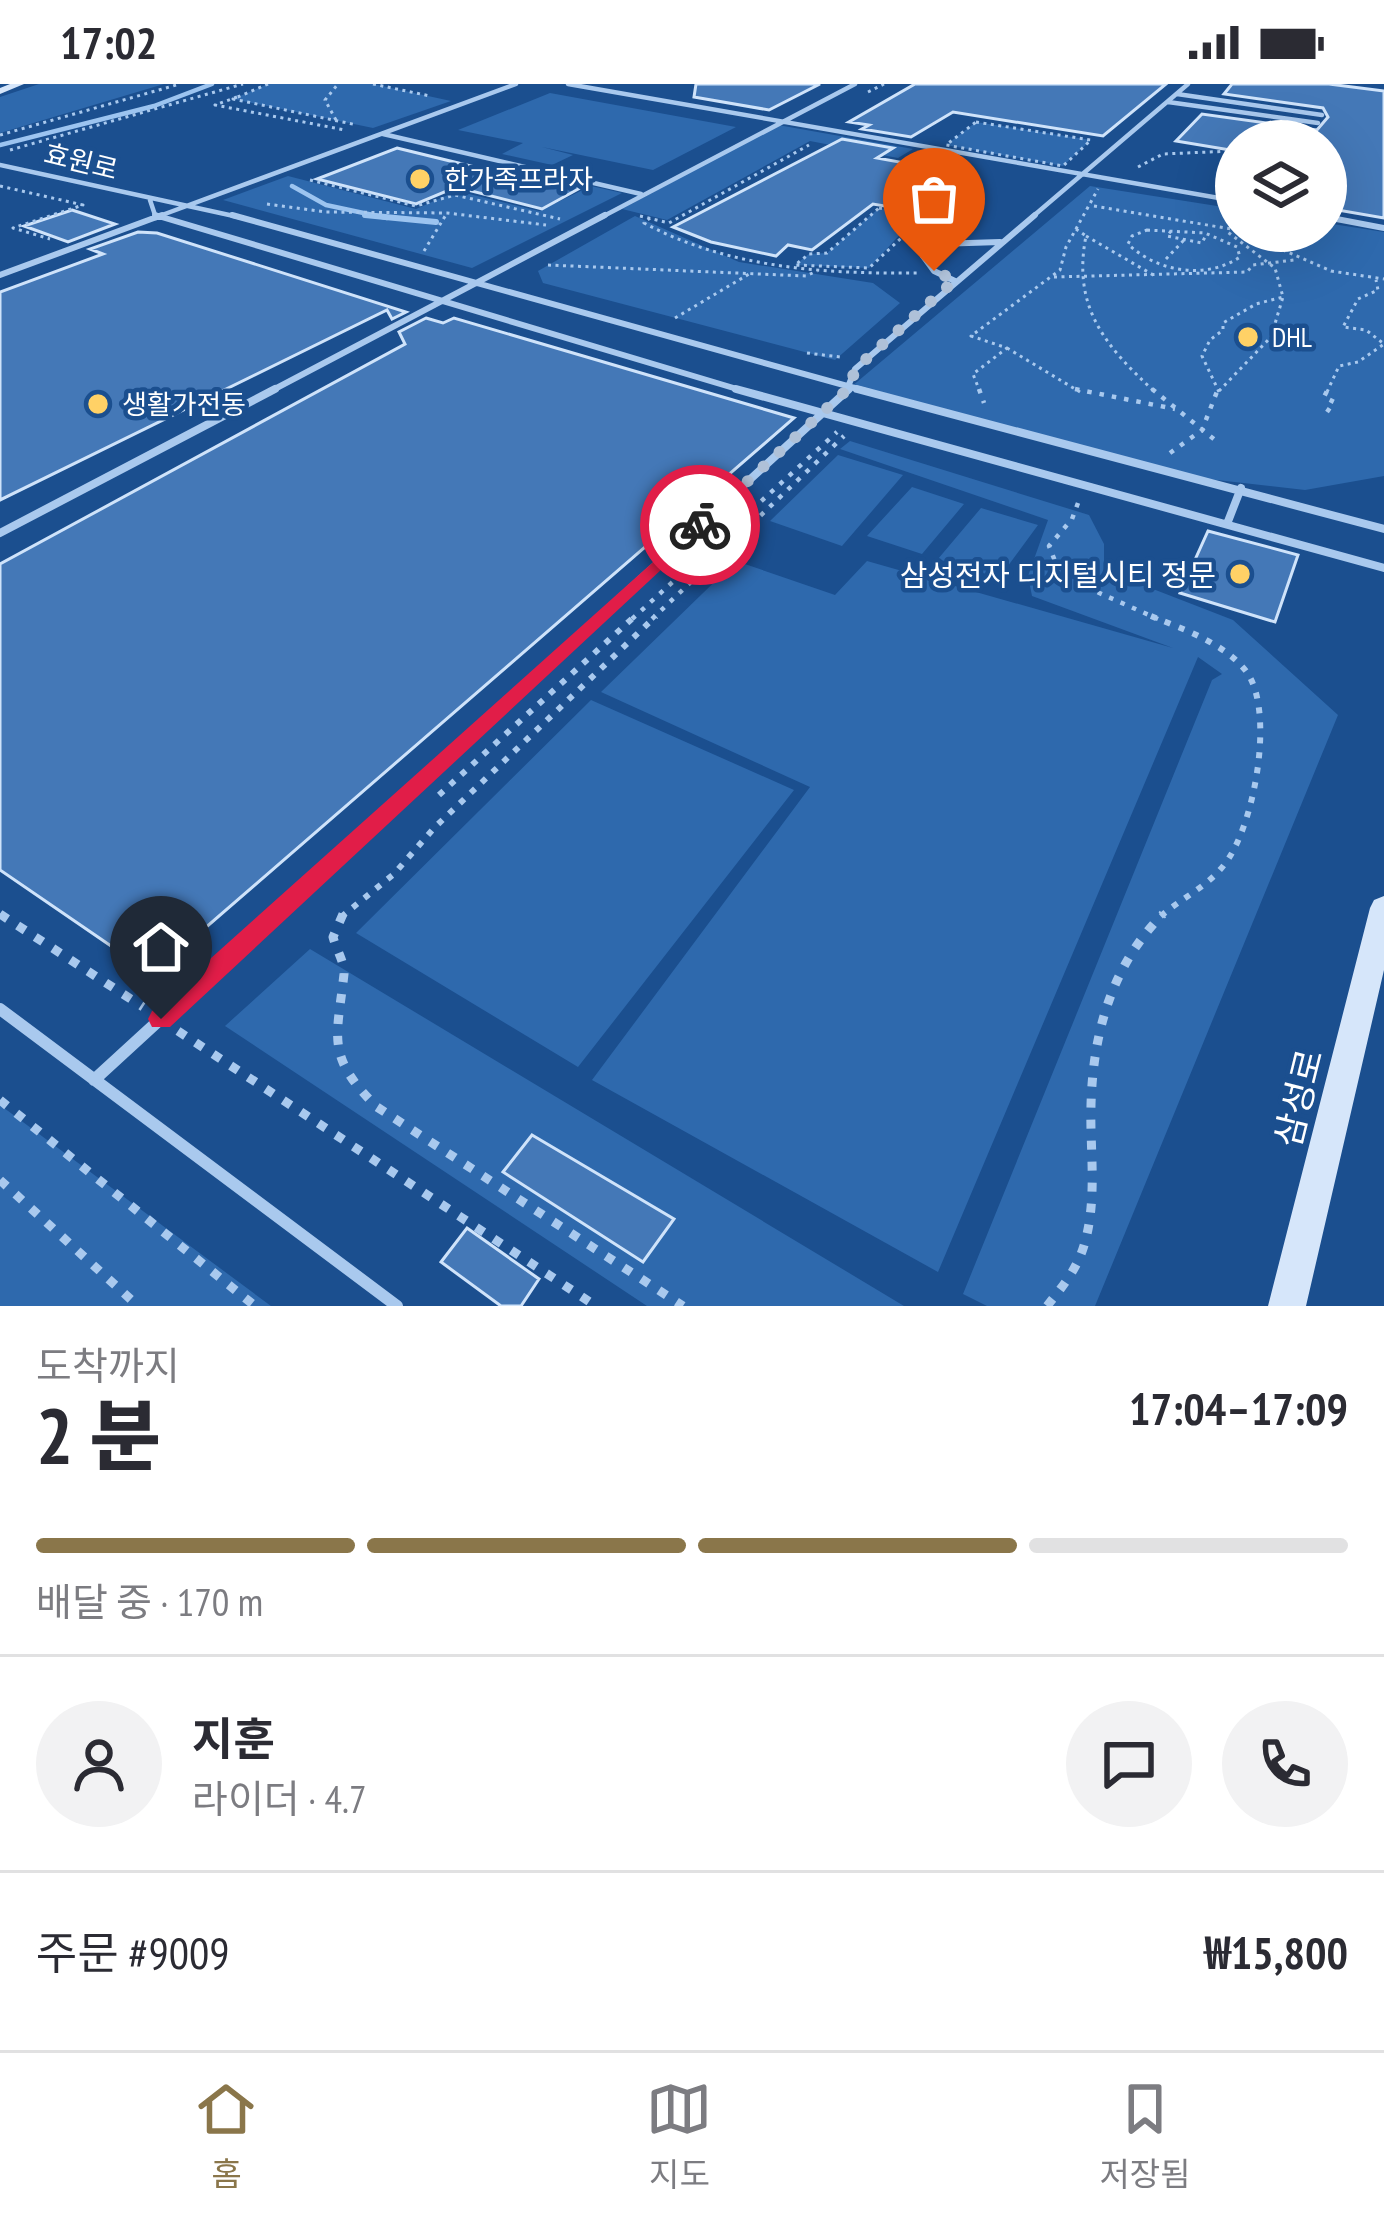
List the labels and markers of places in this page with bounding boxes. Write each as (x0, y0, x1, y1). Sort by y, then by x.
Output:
pin (883, 148, 985, 271)
place label: 한가족프라자 (444, 162, 593, 196)
marker: 한가족프라자 (407, 166, 433, 192)
place label: DHL (1272, 320, 1312, 354)
marker: DHL (1235, 324, 1261, 350)
place label: 생활가전동 (122, 387, 246, 421)
marker: 생활가전동 (85, 391, 111, 417)
place label: 삼성전자 디지털시티 정문 (900, 555, 1216, 594)
marker: 삼성전자 디지털시티 정문 (1227, 561, 1253, 587)
pin (110, 896, 212, 1019)

